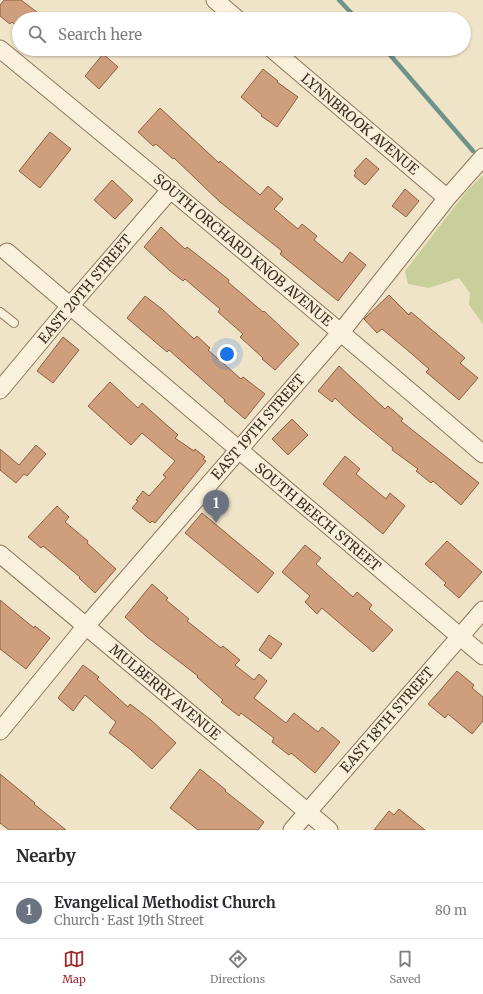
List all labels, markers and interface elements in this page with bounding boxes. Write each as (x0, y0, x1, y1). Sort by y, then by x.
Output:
search box (12, 12, 471, 56)
icon: search (26, 23, 48, 45)
text: Search here (58, 25, 142, 44)
street label: LYNNBROOK AVENUE (297, 69, 423, 179)
street label: SOUTH ORCHARD KNOB AVENUE (150, 170, 336, 330)
street label: EAST 20TH STREET (34, 231, 136, 347)
your location (217, 344, 237, 364)
street label: EAST 19TH STREET (207, 370, 309, 483)
street label: SOUTH BEECH STREET (251, 459, 385, 575)
pin: 1 (203, 490, 229, 523)
street label: MULBERRY AVENUE (106, 640, 224, 744)
street label: EAST 18TH STREET (336, 663, 438, 776)
text: Nearby (16, 845, 76, 867)
text: Evangelical Methodist Church (54, 893, 276, 912)
text: 1 (26, 902, 32, 919)
text: 80 m (435, 902, 467, 919)
text: Church · East 19th Street (54, 912, 204, 929)
tab: Map (62, 948, 86, 986)
tab: Directions (210, 948, 265, 986)
tab: Saved (390, 948, 421, 986)

